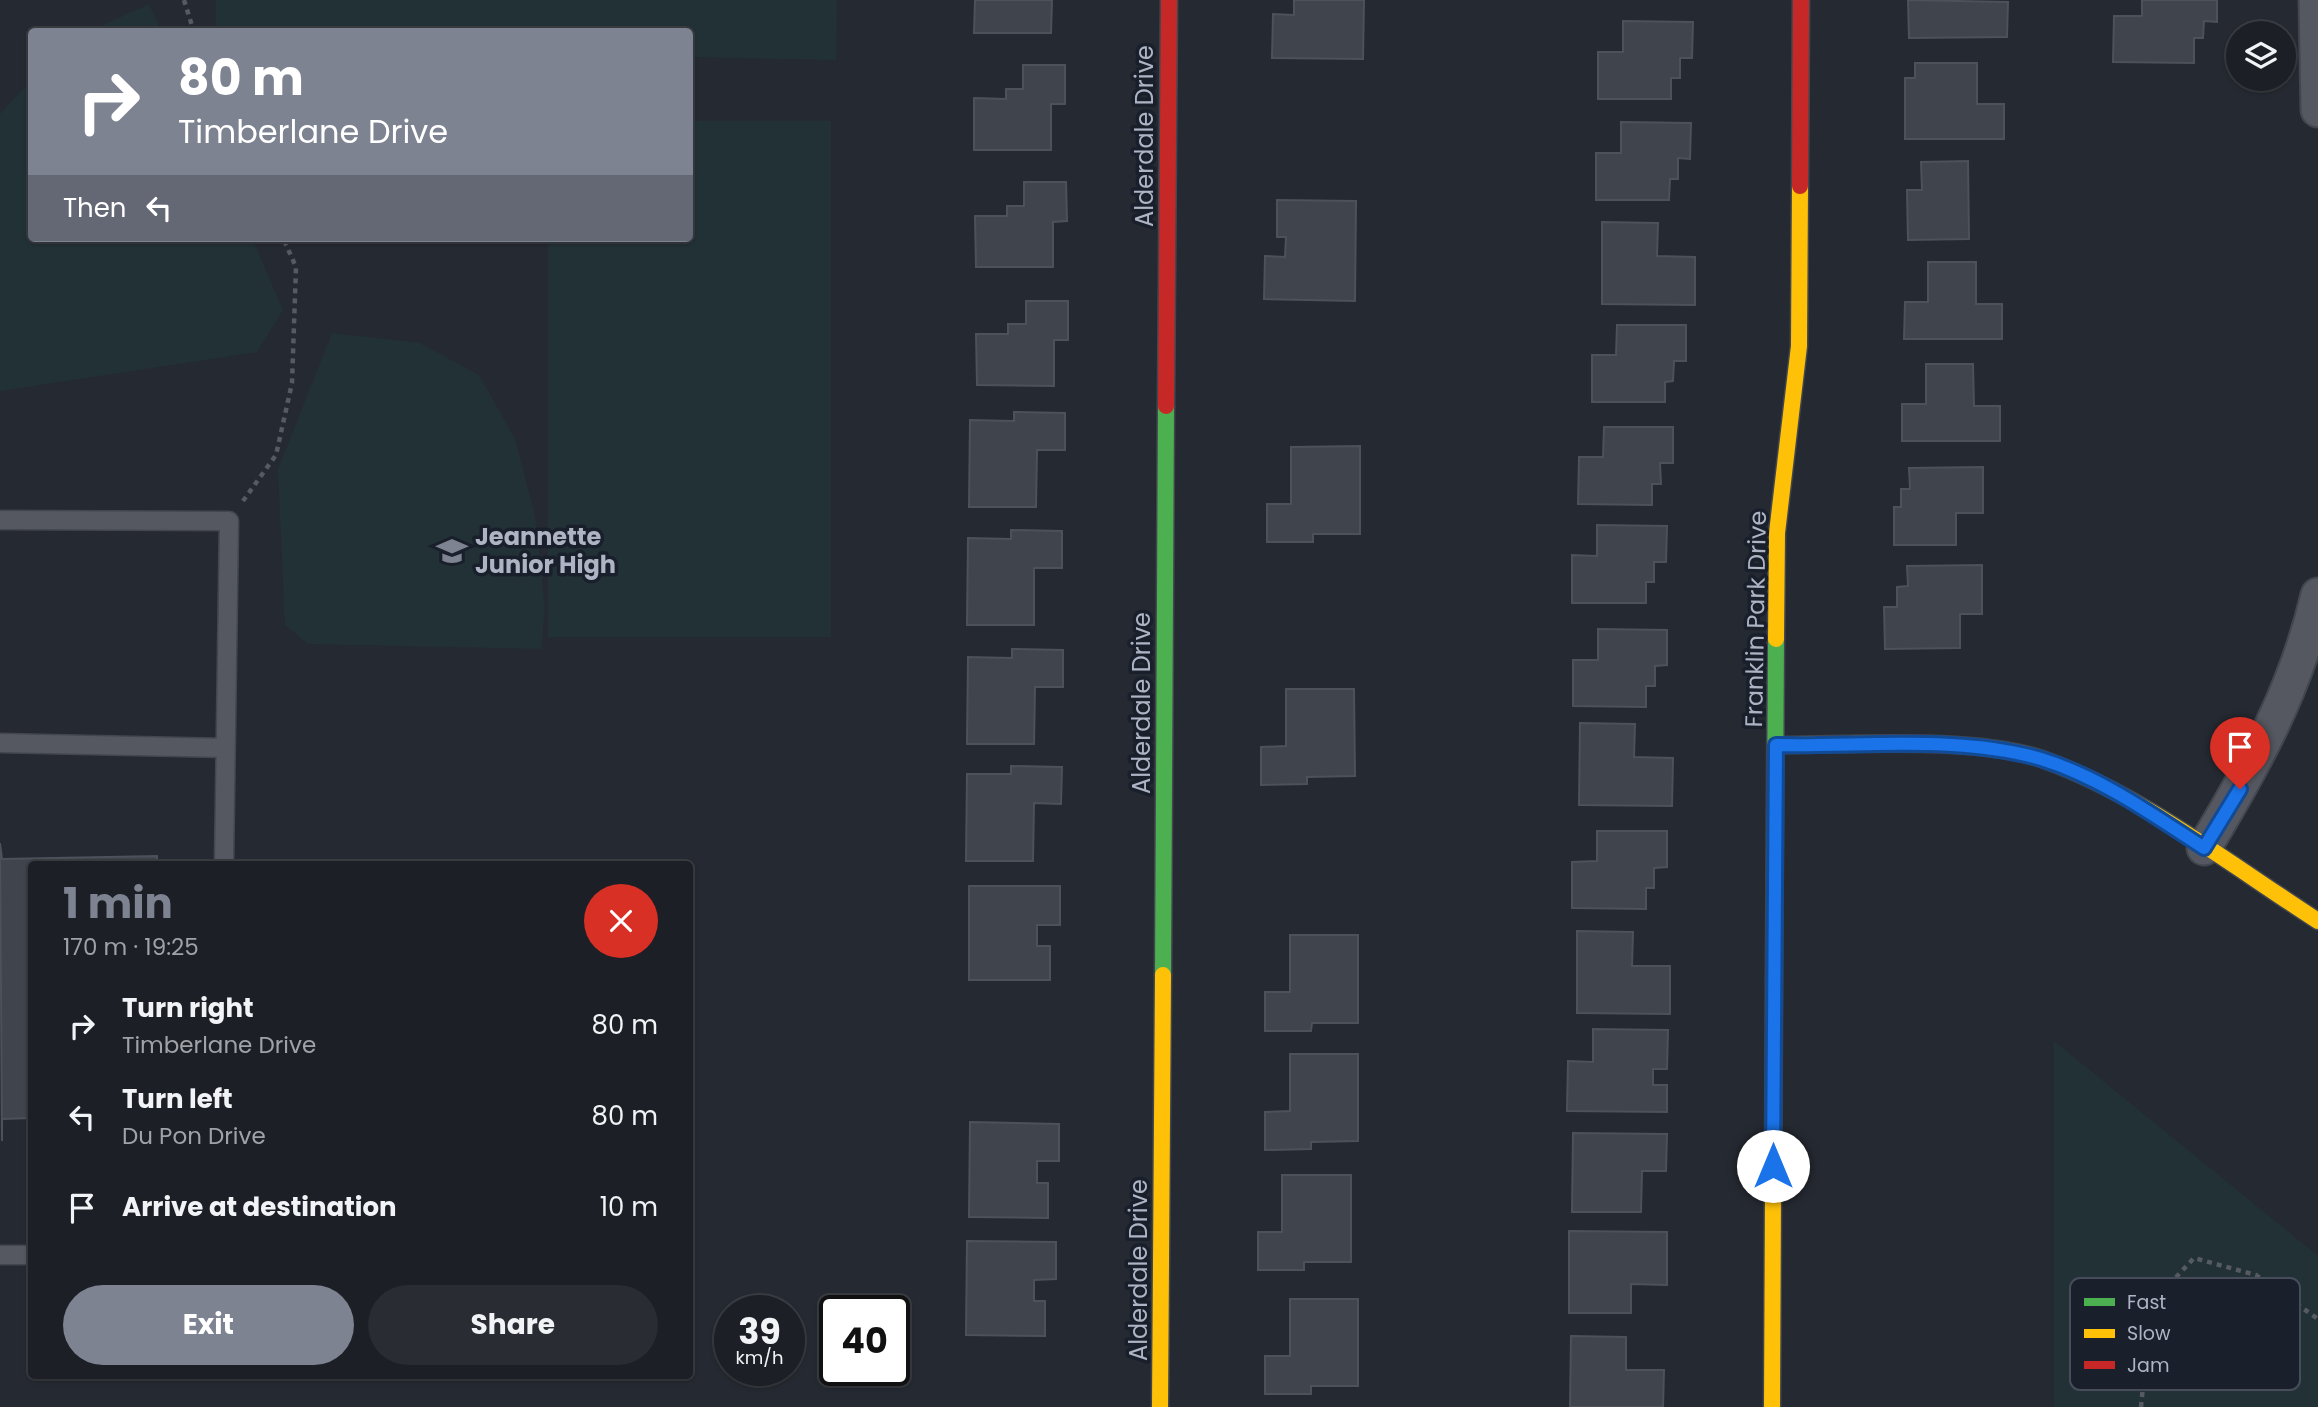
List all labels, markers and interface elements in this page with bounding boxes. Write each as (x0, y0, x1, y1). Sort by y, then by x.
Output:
map controls (2226, 21, 2296, 91)
button: layers (2226, 21, 2296, 91)
text: 80 m (178, 44, 304, 112)
street label: Alderdale Drive (1128, 45, 1161, 227)
icon: right (63, 56, 154, 147)
text: Timberlane Drive (178, 109, 448, 154)
icon: left (140, 189, 178, 227)
text: Then (63, 190, 126, 226)
street label: Franklin Park Drive (1737, 510, 1774, 728)
place label: Jeannette Junior High (475, 520, 616, 581)
school or university icon: Jeannette Junior High (435, 534, 469, 568)
street label: Alderdale Drive (1125, 612, 1158, 794)
pin (2210, 717, 2270, 789)
icon: arrive (2221, 728, 2259, 766)
text: 1 min (63, 874, 173, 933)
button: close (584, 884, 658, 958)
text: 170 m · 19:25 (63, 931, 199, 963)
text: Turn right (122, 990, 254, 1026)
icon: right (63, 1007, 101, 1045)
text: 80 m (592, 1007, 658, 1043)
text: Timberlane Drive (122, 1029, 316, 1061)
text: Turn left (122, 1081, 233, 1117)
icon: left (63, 1098, 101, 1136)
text: 80 m (592, 1098, 658, 1134)
text: Du Pon Drive (122, 1120, 266, 1152)
position arrow (1736, 1129, 1810, 1203)
street label: Alderdale Drive (1122, 1179, 1155, 1361)
icon: arrive (63, 1189, 101, 1227)
text: Arrive at destination (122, 1189, 397, 1225)
text: 10 m (600, 1189, 658, 1225)
legend (2070, 1278, 2300, 1390)
button: Exit (63, 1285, 354, 1365)
button: Share (368, 1285, 658, 1365)
text: Fast (2127, 1289, 2166, 1316)
speed limit sign: 40 (819, 1295, 910, 1386)
text: 39 (738, 1307, 781, 1356)
text: Slow (2127, 1320, 2171, 1347)
text: km/h (736, 1345, 783, 1370)
text: Jam (2127, 1352, 2169, 1379)

